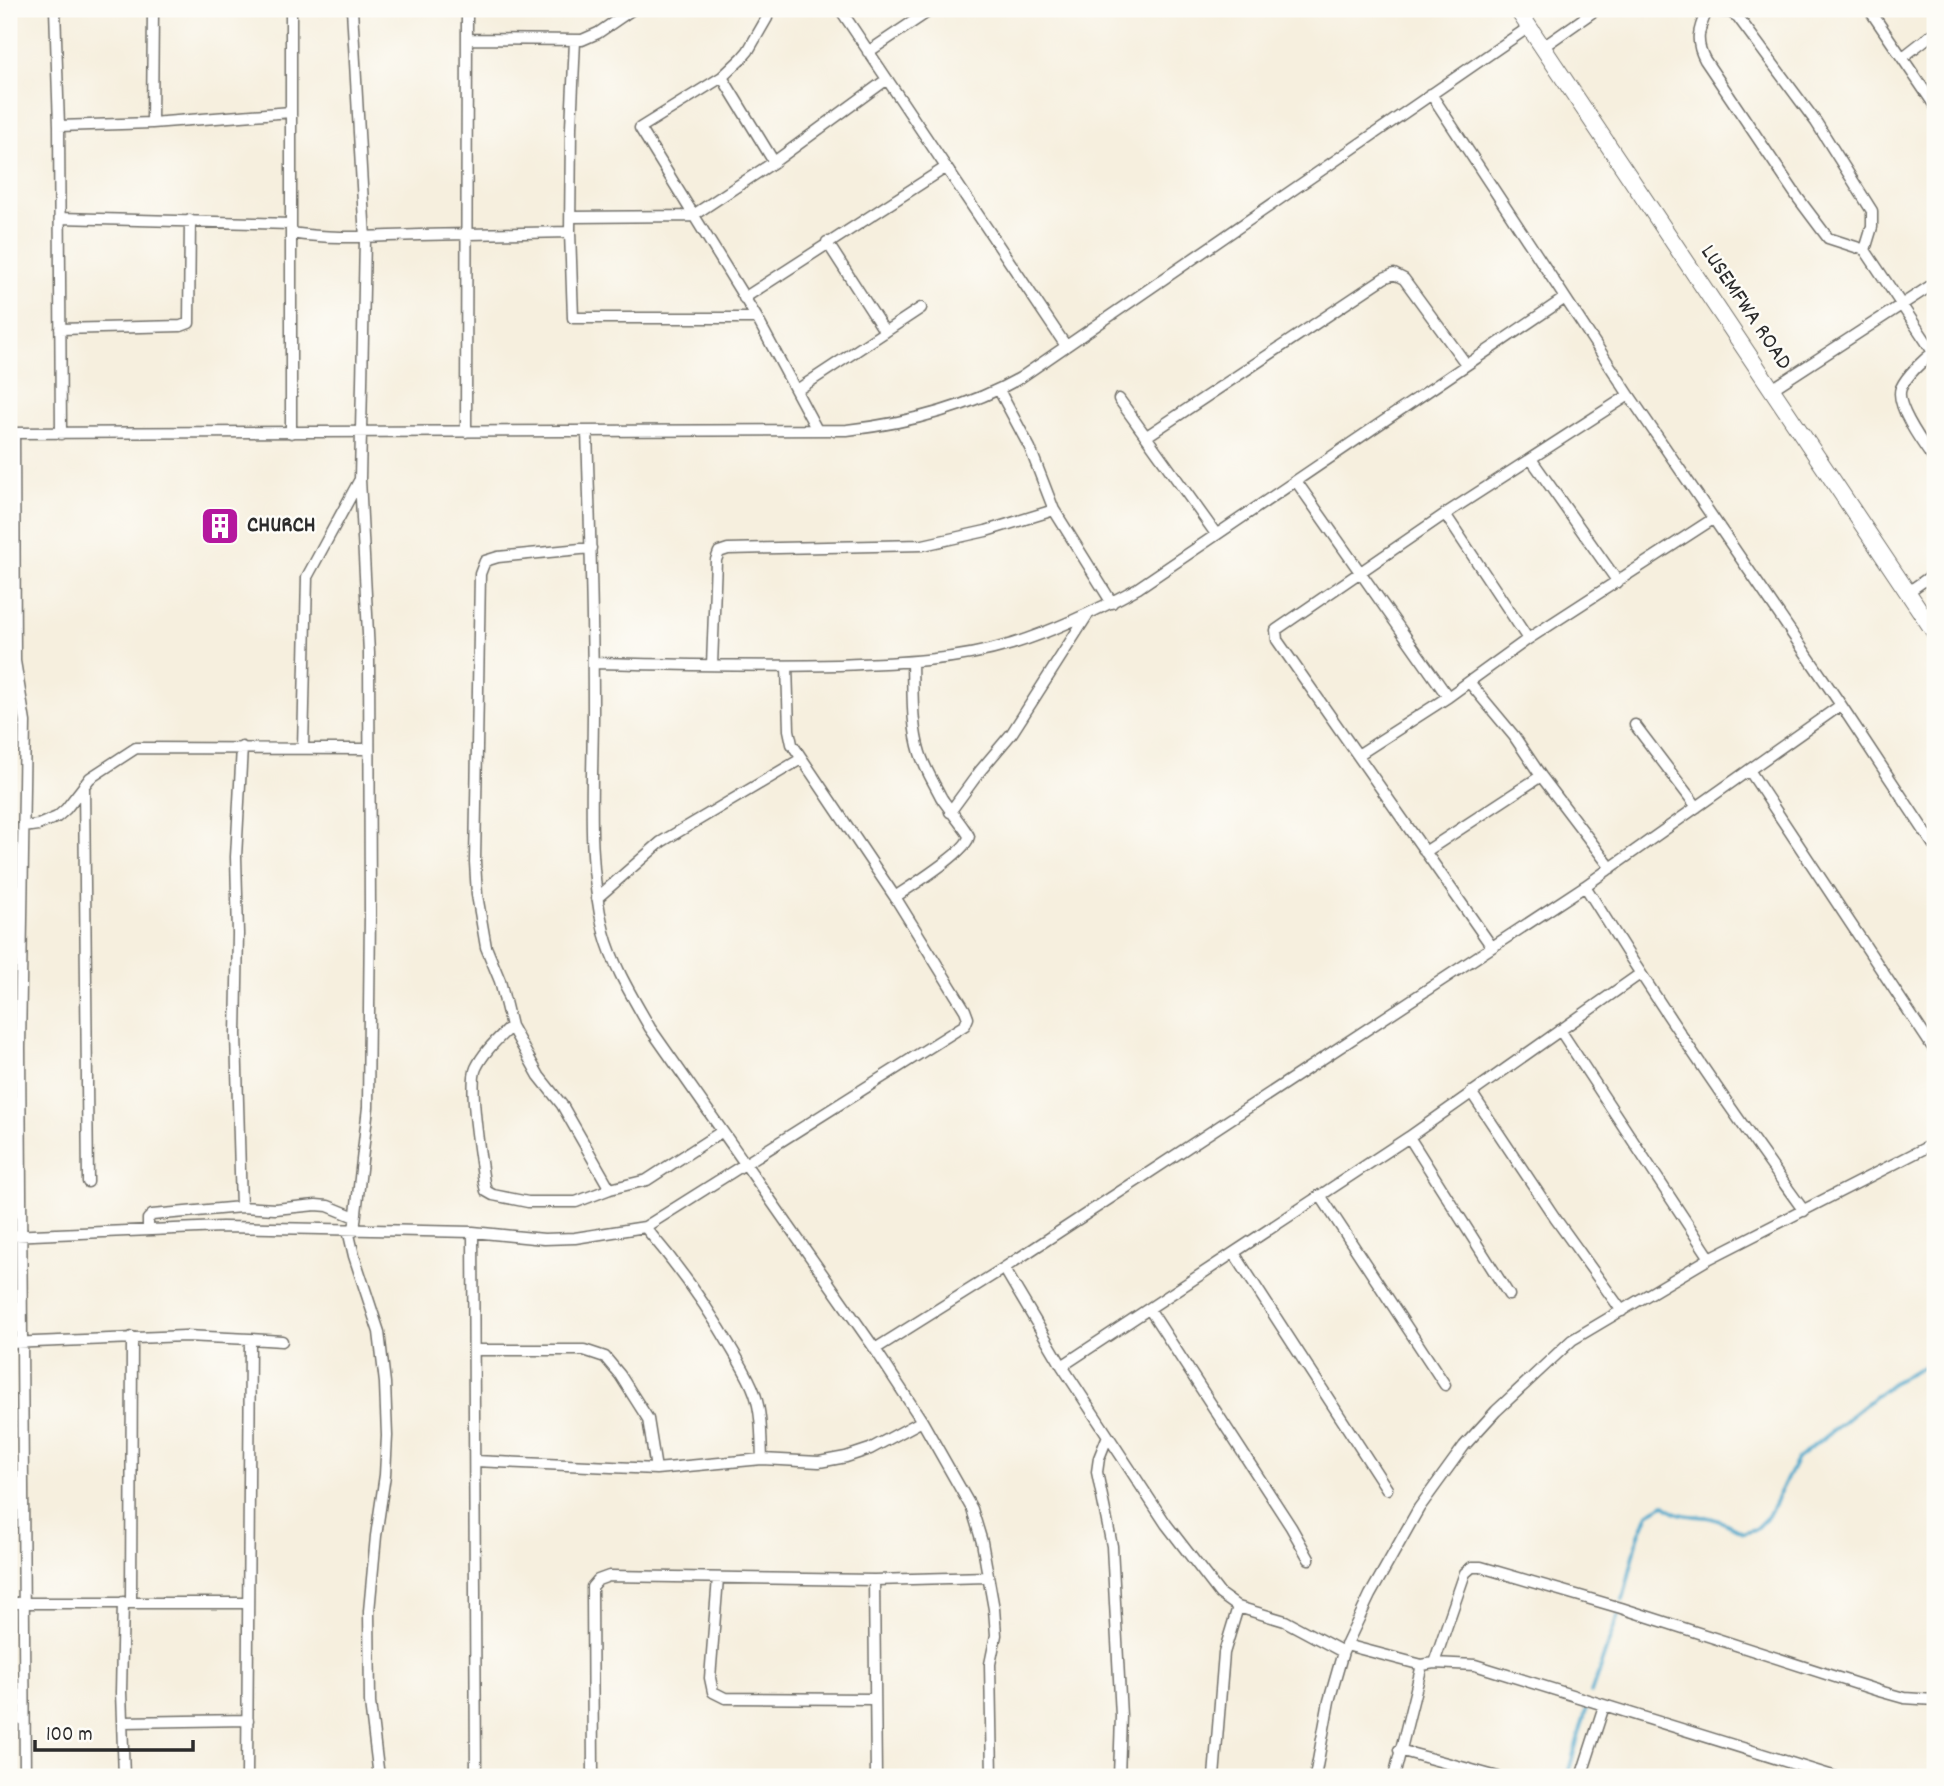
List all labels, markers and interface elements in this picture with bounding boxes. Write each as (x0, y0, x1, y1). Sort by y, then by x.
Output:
street label: LUSEMFWA ROAD (1691, 239, 1799, 377)
building icon: CHURCH (199, 505, 241, 547)
place label: CHURCH (247, 510, 316, 543)
scale bar (35, 1709, 192, 1753)
text: 100 m (46, 1721, 93, 1751)

